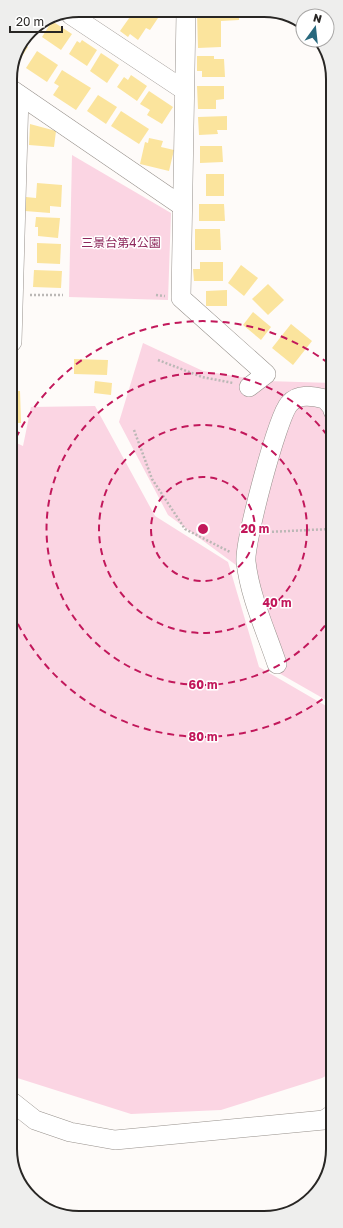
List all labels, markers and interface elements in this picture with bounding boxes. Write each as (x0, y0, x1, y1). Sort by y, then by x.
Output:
scale bar (10, 8, 62, 34)
north arrow (295, 8, 335, 48)
text: N (312, 10, 323, 25)
text: 20 m (16, 14, 44, 29)
park label: 三景台第4公園 (81, 235, 161, 250)
text: 20 m (241, 521, 269, 536)
centre of rings (196, 522, 210, 536)
text: 40 m (263, 595, 291, 610)
text: 60 m (189, 677, 217, 692)
text: 80 m (189, 729, 217, 744)

